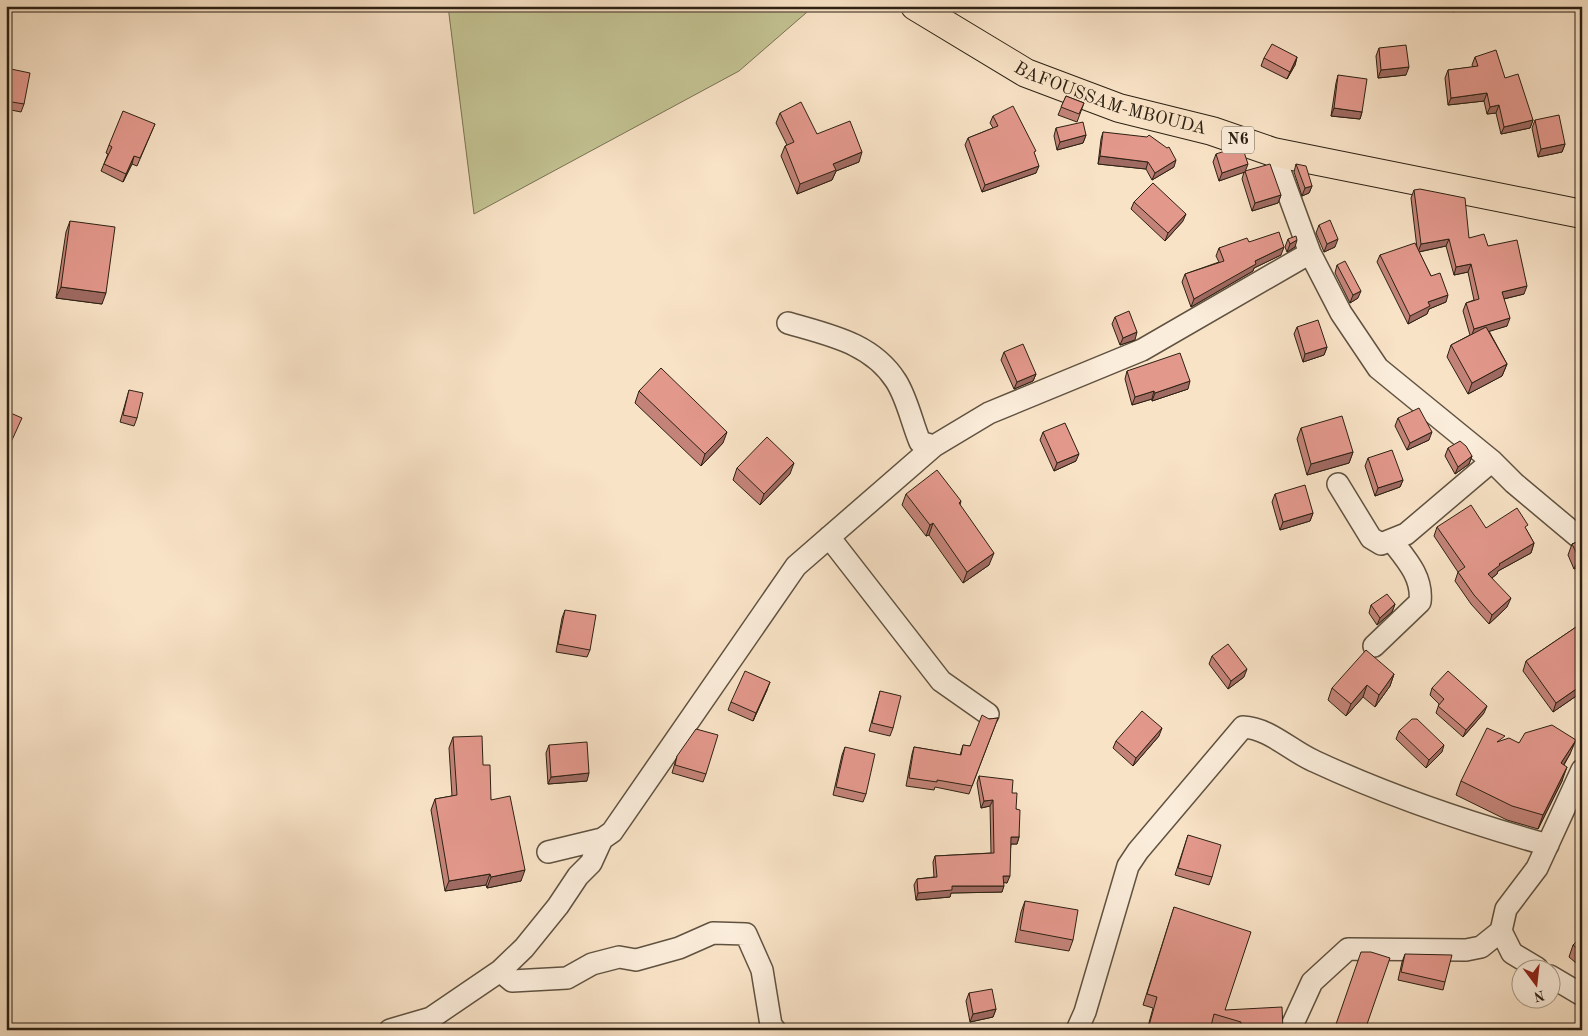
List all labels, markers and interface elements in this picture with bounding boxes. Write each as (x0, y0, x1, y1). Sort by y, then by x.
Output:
street label: BAFOUSSAM-MBOUDA (1011, 59, 1209, 138)
road number: N6 (1222, 126, 1254, 154)
north arrow (1510, 958, 1560, 1008)
text: N (1532, 987, 1546, 1004)

